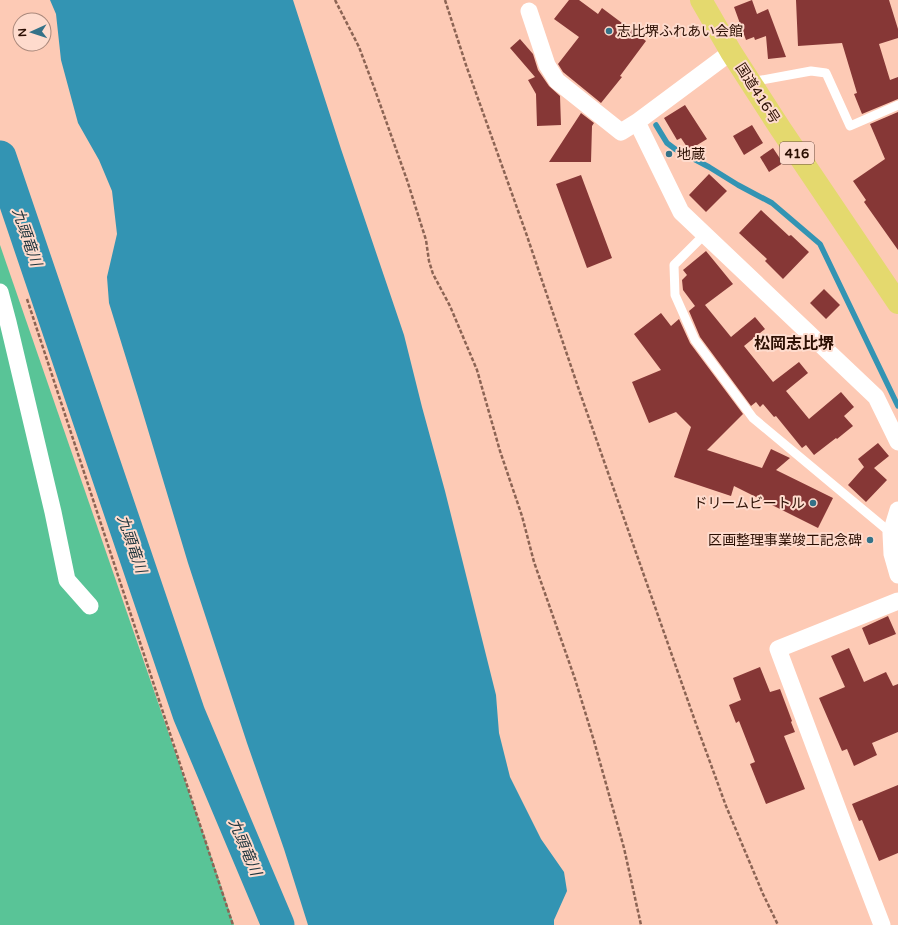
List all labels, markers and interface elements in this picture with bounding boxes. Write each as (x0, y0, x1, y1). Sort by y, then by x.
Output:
north arrow (12, 12, 52, 52)
place label: 志比堺ふれあい会館 (617, 23, 743, 40)
marker: 志比堺ふれあい会館 (604, 26, 614, 36)
text: N (16, 28, 29, 37)
street label: 国道416号 (732, 60, 783, 127)
road number: 416 (780, 142, 814, 164)
place label: 地蔵 (677, 146, 705, 163)
marker: 地蔵 (664, 149, 674, 159)
water label: 九頭竜川 (9, 206, 46, 270)
district label: 松岡志比堺 (754, 334, 834, 354)
place label: ドリームビートル (693, 495, 805, 512)
marker: ドリームビートル (808, 498, 818, 508)
water label: 九頭竜川 (114, 513, 151, 577)
place label: 区画整理事業竣工記念碑 (708, 532, 862, 549)
marker: 区画整理事業竣工記念碑 (865, 535, 875, 545)
water label: 九頭竜川 (225, 816, 266, 880)

